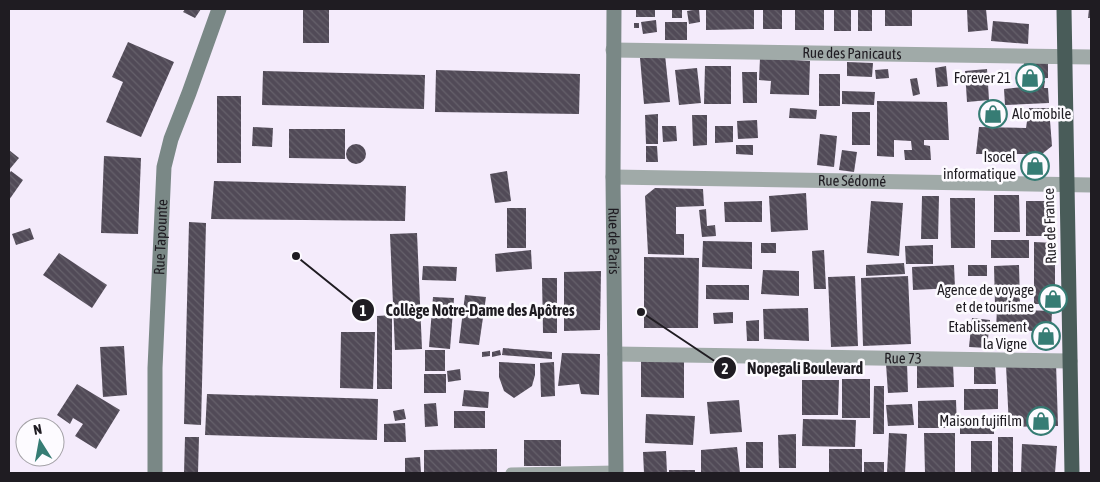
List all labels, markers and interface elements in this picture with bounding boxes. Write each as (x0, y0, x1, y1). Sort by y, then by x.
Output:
street label: Rue des Panicauts (802, 44, 902, 62)
shop icon: Forever 21 (1015, 63, 1045, 93)
place label: Forever 21 (954, 69, 1011, 86)
shop icon: Alo mobile (978, 99, 1008, 129)
place label: Alo mobile (1012, 105, 1072, 122)
place label: Isocel informatique (943, 148, 1016, 182)
shop icon: Isocel informatique (1020, 151, 1050, 181)
street label: Rue Sédomé (818, 171, 887, 190)
street label: Rue de France (1040, 188, 1059, 264)
street label: Rue Tapounte (150, 199, 171, 275)
street label: Rue de Paris (605, 207, 623, 275)
place label: Agence de voyage et de tourisme (937, 281, 1034, 315)
shop icon: Agence de voyage et de tourisme (1038, 284, 1068, 314)
callout: Collège Notre-Dame des Apôtres (351, 295, 585, 326)
text: Collège Notre-Dame des Apôtres (385, 301, 575, 319)
text: 1 (359, 302, 367, 319)
place label: Etablissement la Vigne (948, 318, 1027, 352)
shop icon: Etablissement la Vigne (1031, 321, 1061, 351)
street label: Rue 73 (884, 349, 922, 367)
callout: Nopegali Boulevard (712, 353, 873, 384)
text: Nopegali Boulevard (747, 359, 863, 377)
text: 2 (721, 360, 729, 377)
shop icon: Maison fujifilm (1026, 406, 1056, 436)
place label: Maison fujifilm (939, 412, 1022, 429)
north arrow (15, 417, 65, 467)
text: N (32, 421, 43, 438)

